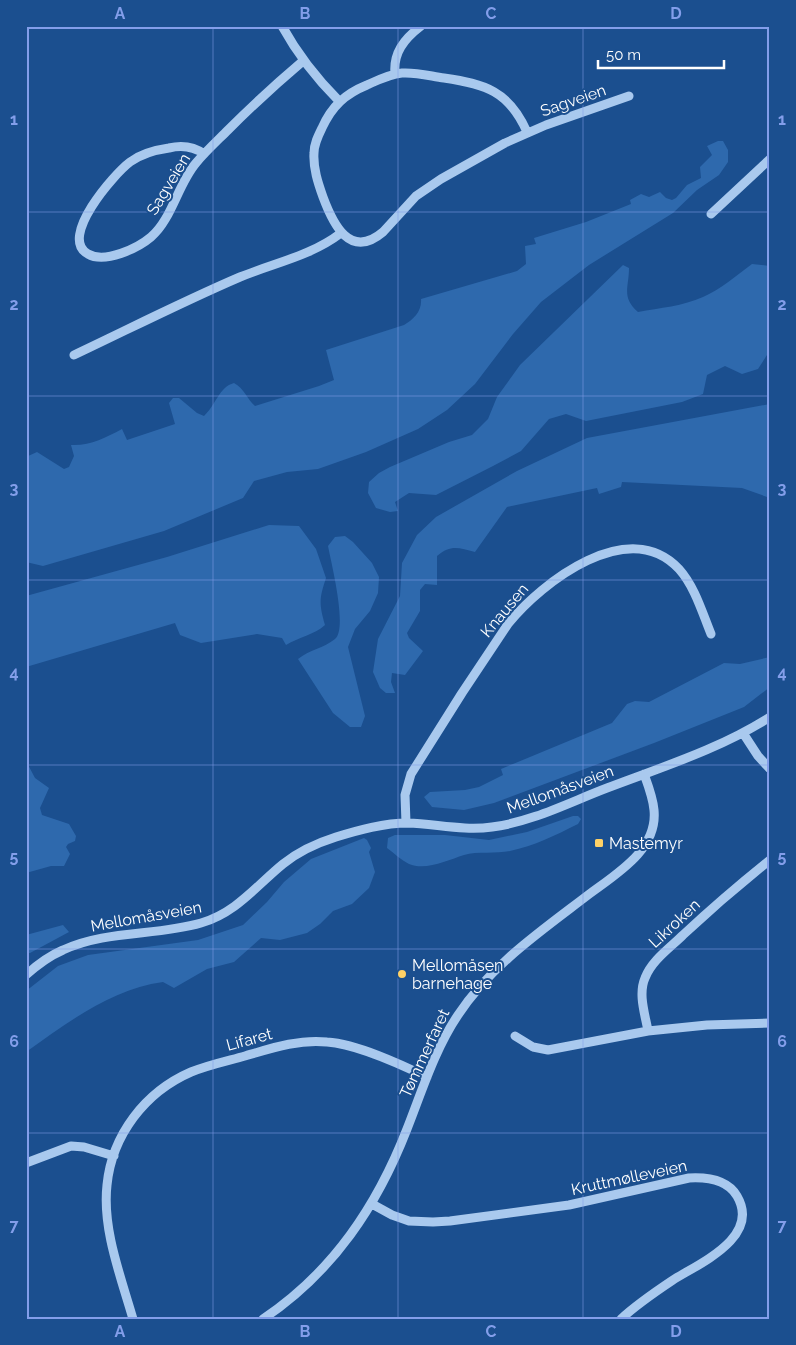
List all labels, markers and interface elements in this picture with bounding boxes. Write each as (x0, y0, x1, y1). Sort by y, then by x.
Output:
text: A (115, 4, 126, 23)
text: B (300, 4, 311, 23)
text: C (486, 4, 497, 23)
text: D (670, 4, 682, 23)
scale bar (598, 38, 725, 70)
text: 50 m (606, 46, 641, 64)
street label: Sagveien (538, 80, 608, 121)
text: 1 (10, 110, 18, 129)
text: 1 (778, 110, 786, 129)
street label: Sagveien (143, 150, 194, 218)
text: 2 (9, 295, 19, 314)
text: 2 (777, 295, 787, 314)
text: 3 (10, 479, 19, 498)
text: 3 (778, 479, 787, 498)
street label: Knausen (476, 580, 532, 641)
text: 4 (9, 663, 19, 682)
text: 4 (777, 663, 787, 682)
street label: Mellomåsveien (504, 761, 616, 818)
place label: Mastemyr (609, 834, 683, 853)
marker: Mastemyr (593, 837, 605, 849)
text: 5 (10, 847, 19, 866)
text: 5 (778, 847, 787, 866)
street label: Likroken (645, 895, 704, 952)
street label: Mellomåsveien (89, 897, 203, 936)
place label: Mellomåsen barnehage (412, 956, 503, 993)
marker: Mellomåsen barnehage (396, 968, 408, 980)
street label: Tømmerfaret (396, 1005, 454, 1101)
street label: Lifaret (224, 1024, 275, 1055)
text: 6 (9, 1032, 19, 1051)
text: 6 (777, 1032, 787, 1051)
street label: Kruttmølleveien (569, 1156, 689, 1199)
text: 7 (10, 1216, 19, 1235)
text: 7 (778, 1216, 787, 1235)
text: A (115, 1322, 126, 1341)
text: B (300, 1322, 311, 1341)
text: C (486, 1322, 497, 1341)
text: D (670, 1322, 682, 1341)

